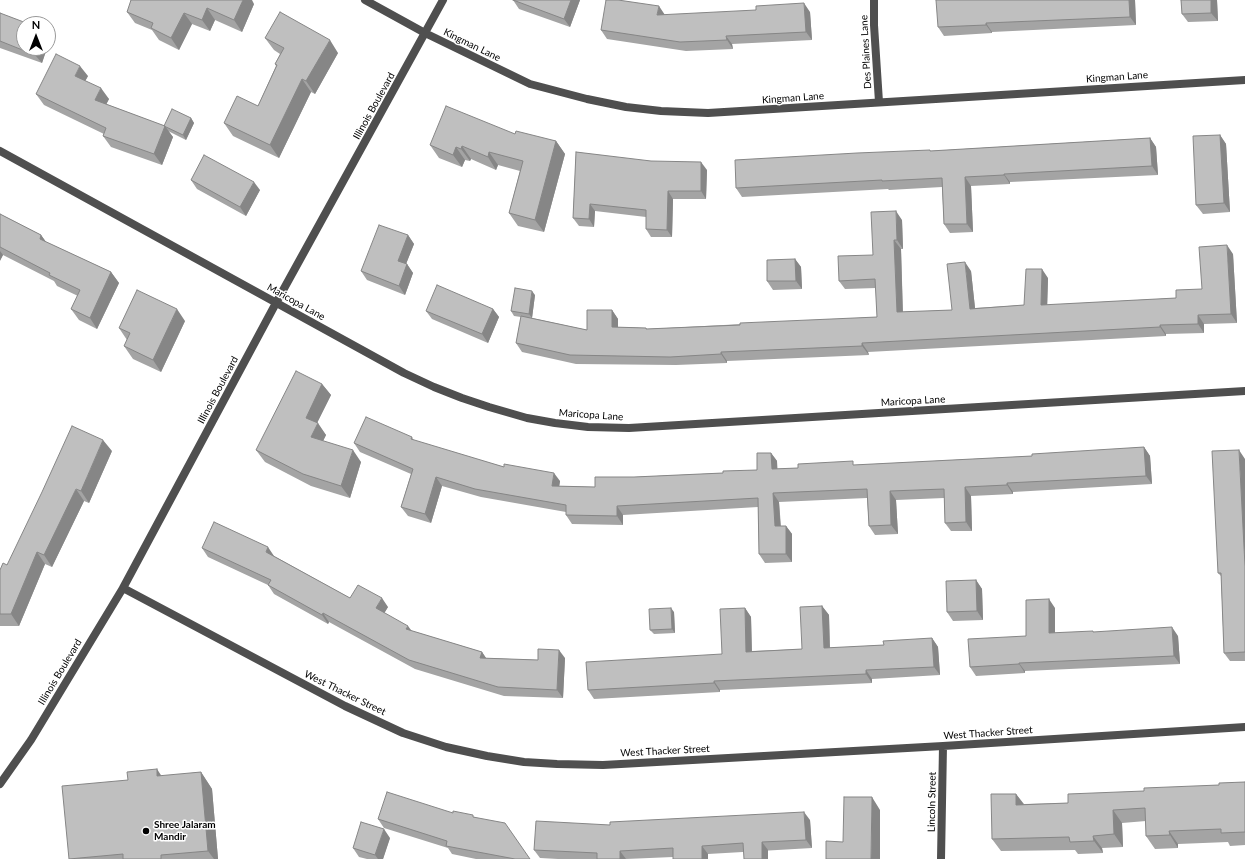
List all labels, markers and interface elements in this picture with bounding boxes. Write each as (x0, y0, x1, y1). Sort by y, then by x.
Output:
street label: Des Plaines Lane (858, 15, 874, 89)
north arrow (16, 16, 56, 56)
text: N (32, 18, 40, 31)
street label: Kingman Lane (441, 26, 503, 64)
street label: Kingman Lane (1086, 69, 1148, 85)
street label: Illinois Boulevard (351, 70, 397, 142)
street label: Kingman Lane (762, 90, 824, 106)
street label: Maricopa Lane (265, 281, 327, 323)
street label: Illinois Boulevard (195, 354, 241, 426)
street label: Maricopa Lane (880, 393, 946, 409)
street label: Maricopa Lane (558, 407, 624, 423)
street label: Illinois Boulevard (36, 637, 84, 707)
street label: West Thacker Street (302, 668, 388, 718)
street label: West Thacker Street (943, 724, 1033, 742)
street label: West Thacker Street (620, 743, 710, 759)
street label: Lincoln Street (925, 772, 939, 832)
place label: Shree Jalaram Mandir (154, 819, 216, 842)
marker: Shree Jalaram Mandir (141, 826, 151, 836)

